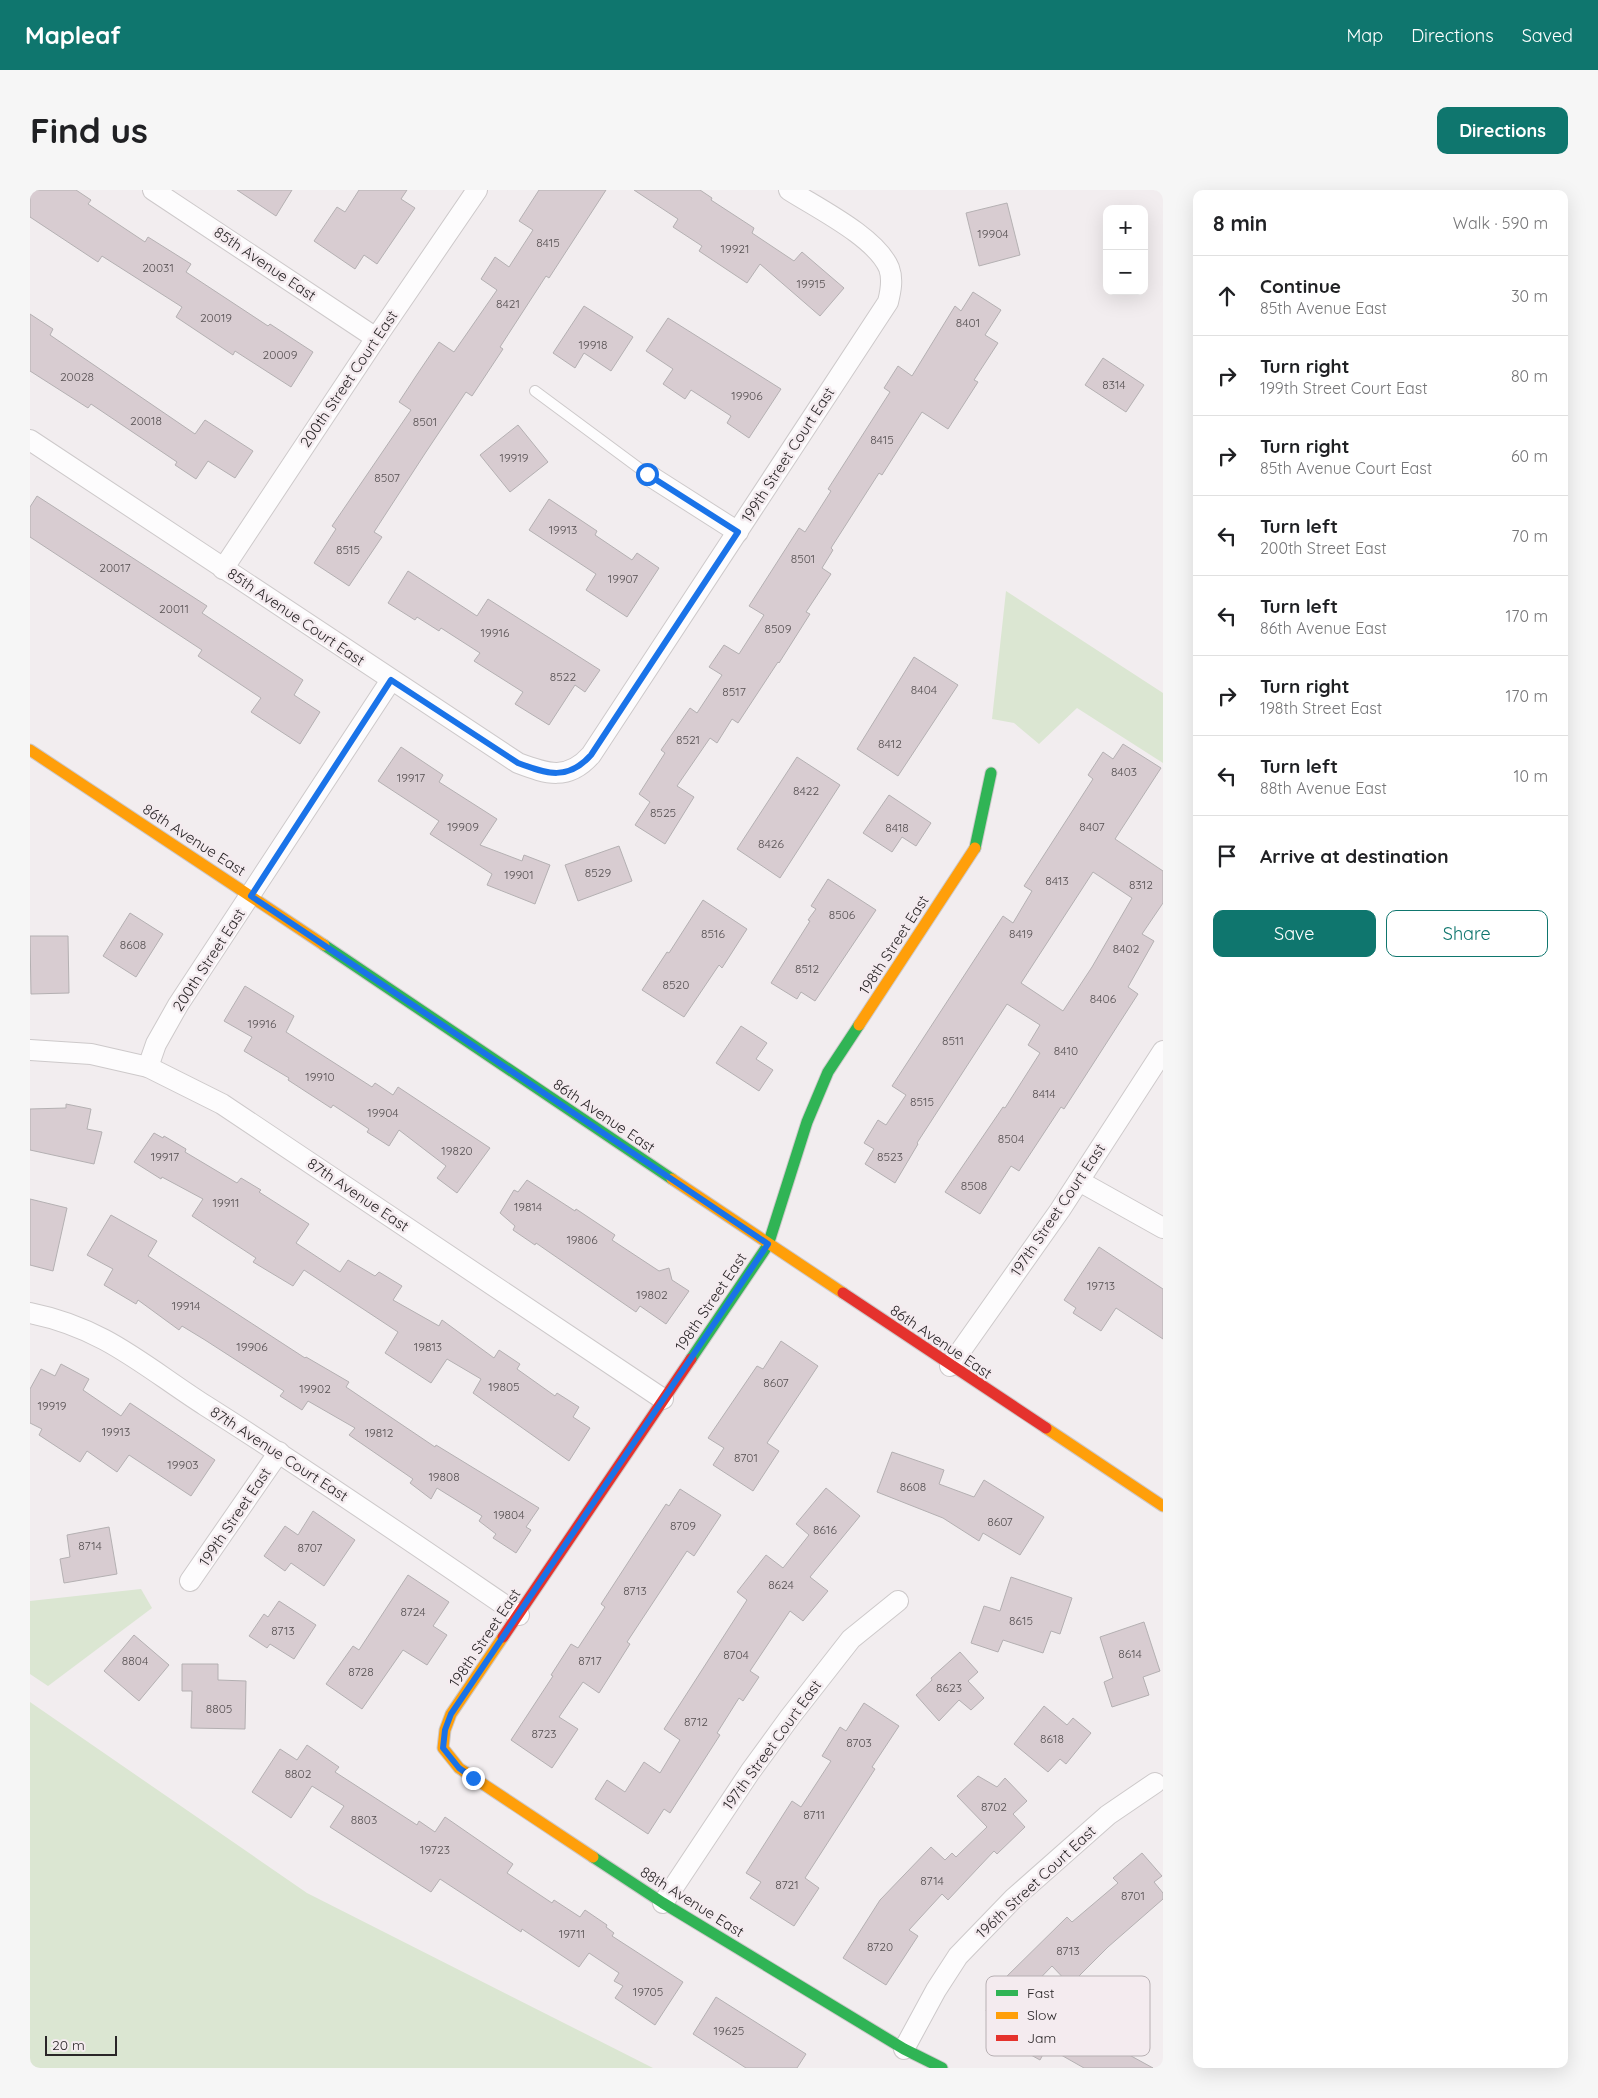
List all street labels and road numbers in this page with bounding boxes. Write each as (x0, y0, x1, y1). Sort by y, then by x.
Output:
street label: 85th Avenue East (211, 222, 320, 305)
street label: 200th Street Court East (296, 307, 401, 451)
street label: 199th Street Court East (737, 384, 838, 526)
street label: 85th Avenue Court East (224, 564, 369, 670)
street label: 86th Avenue East (139, 799, 249, 880)
street label: 198th Street East (854, 892, 933, 998)
street label: 200th Street East (168, 905, 249, 1015)
street label: 86th Avenue East (550, 1074, 659, 1157)
street label: 197th Street Court East (1006, 1140, 1109, 1280)
street label: 87th Avenue East (304, 1154, 413, 1236)
street label: 198th Street East (671, 1249, 750, 1355)
street label: 86th Avenue East (887, 1300, 996, 1383)
street label: 87th Avenue Court East (207, 1402, 352, 1505)
street label: 199th Street East (195, 1464, 275, 1570)
street label: 198th Street East (445, 1585, 524, 1691)
street label: 197th Street Court East (718, 1676, 825, 1813)
street label: 196th Street Court East (972, 1821, 1099, 1942)
street label: 88th Avenue East (637, 1862, 748, 1941)

